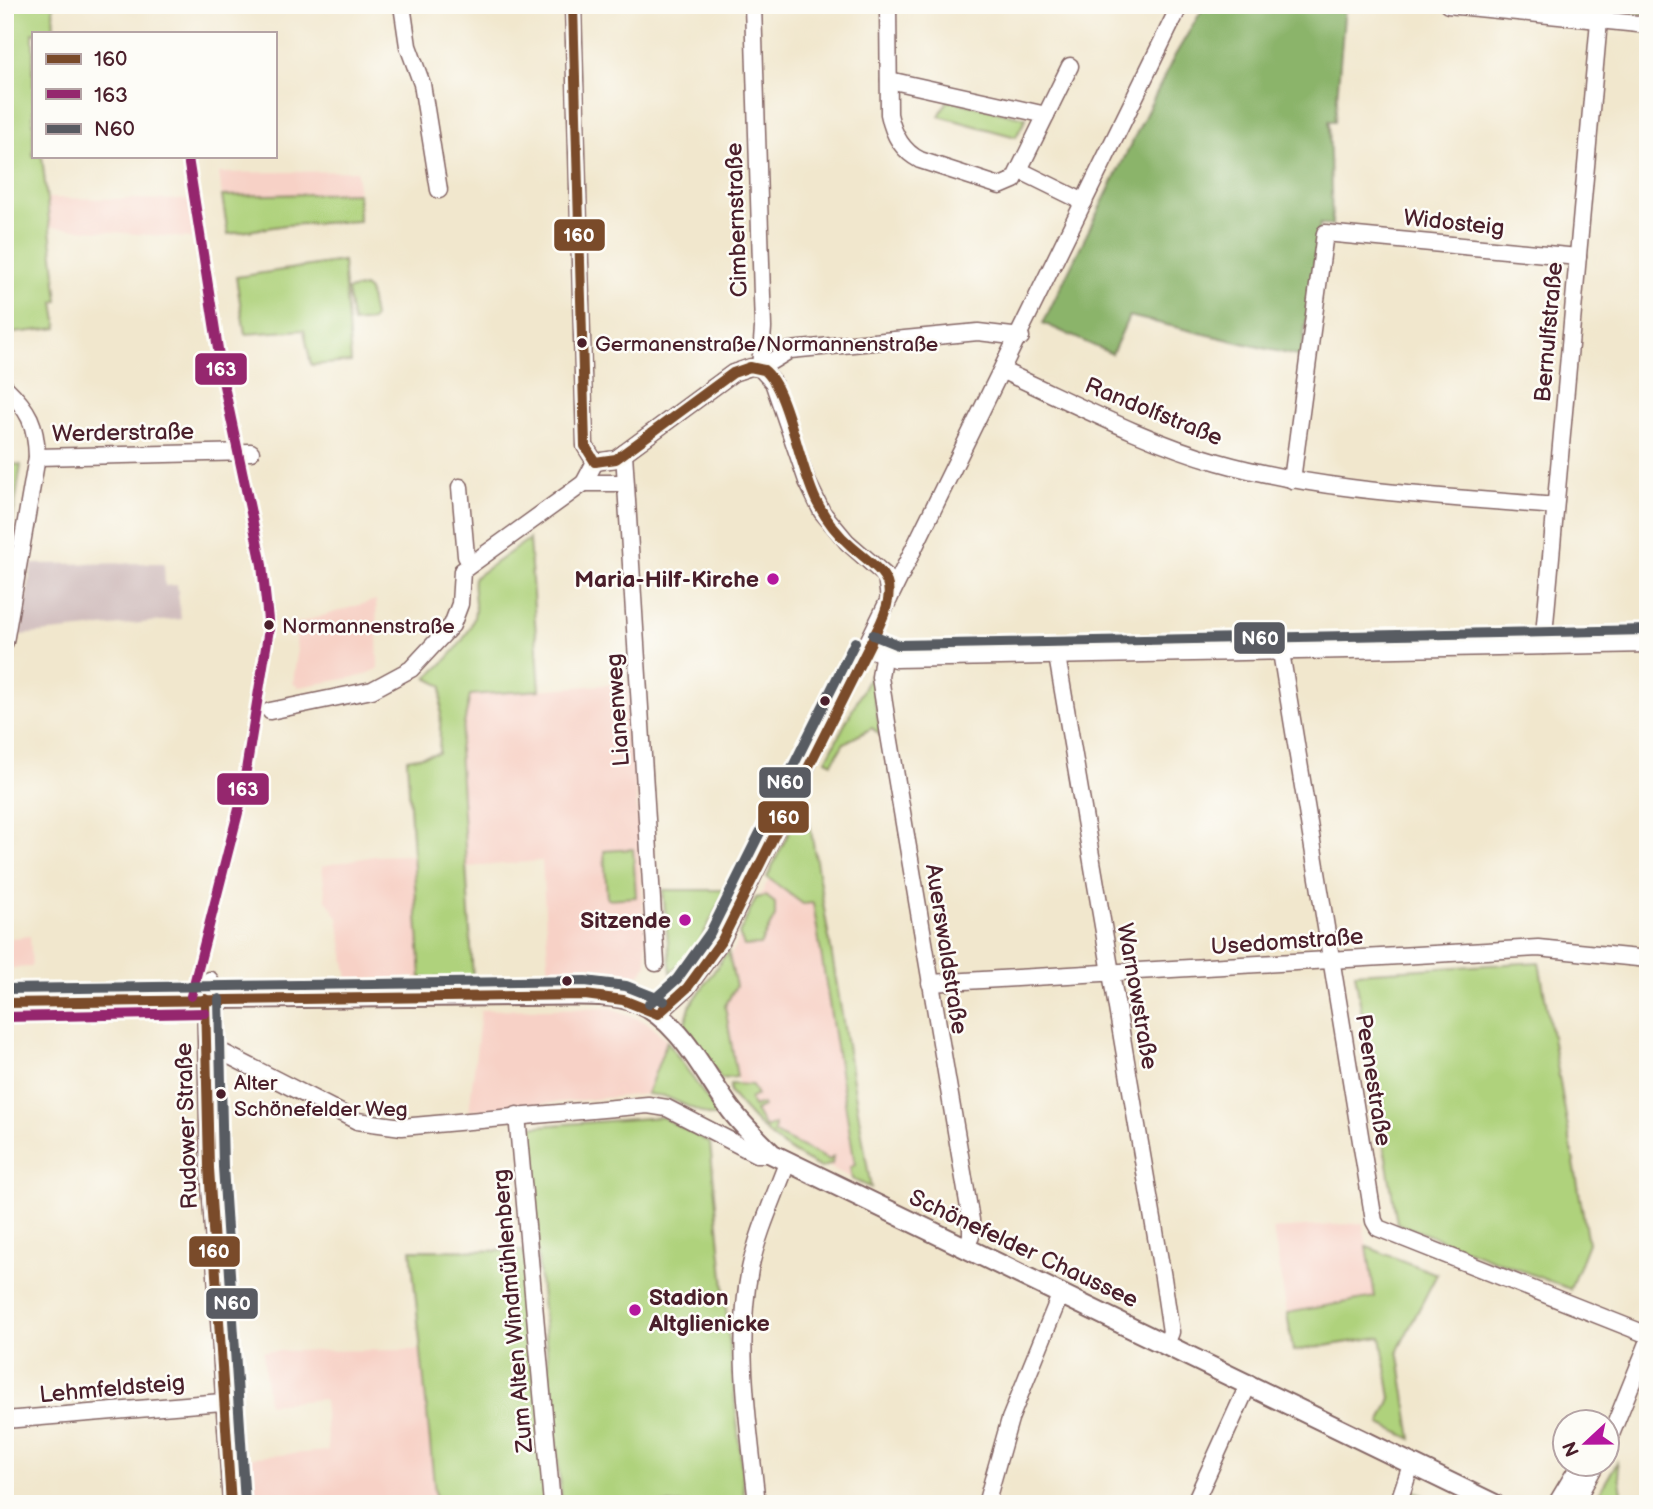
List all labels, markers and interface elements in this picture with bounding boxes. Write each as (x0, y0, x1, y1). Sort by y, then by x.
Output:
legend (32, 32, 276, 158)
text: 160 (94, 47, 127, 72)
text: 163 (94, 83, 128, 108)
text: N60 (94, 117, 135, 142)
street label: Cimbernstraße (720, 142, 754, 298)
street label: Widosteig (1402, 204, 1506, 242)
line badge: 160 (553, 218, 606, 252)
text: 160 (563, 225, 595, 248)
street label: Bernulfstraße (1529, 261, 1569, 403)
place label: Germanenstraße/Normannenstraße (595, 332, 938, 357)
marker: Germanenstraße/Normannenstraße (575, 336, 589, 350)
line badge: 163 (194, 352, 248, 386)
text: 163 (206, 359, 236, 382)
street label: Randolfstraße (1081, 372, 1227, 452)
street label: Werderstraße (52, 418, 194, 448)
place label: Maria-Hilf-Kirche (574, 566, 759, 594)
marker: Maria-Hilf-Kirche (765, 571, 781, 587)
place label: Normannenstraße (282, 614, 455, 639)
marker: Normannenstraße (262, 618, 276, 632)
line badge: N60 (1233, 621, 1286, 655)
text: N60 (1241, 628, 1279, 651)
street label: Lianenweg (600, 652, 636, 767)
unlabelled marker (818, 694, 832, 708)
line badge: N60 (758, 766, 812, 799)
line badge: 163 (216, 772, 270, 806)
text: N60 (766, 772, 804, 795)
text: 163 (228, 779, 258, 802)
line badge: 160 (757, 800, 810, 834)
text: 160 (768, 807, 800, 830)
street label: Auerswaldstraße (919, 862, 973, 1036)
place label: Sitzende (580, 907, 671, 935)
marker: Sitzende (677, 912, 693, 928)
street label: Warnowstraße (1110, 921, 1164, 1072)
street label: Usedomstraße (1210, 923, 1364, 961)
unlabelled marker (560, 974, 574, 988)
street label: Peenestraße (1349, 1012, 1397, 1148)
street label: Rudower Straße (170, 1042, 204, 1210)
place label: Alter Schönefelder Weg (234, 1071, 408, 1122)
marker: Alter Schönefelder Weg (214, 1087, 228, 1101)
street label: Zum Alten Windmühlenberg (487, 1168, 539, 1455)
street label: Schönefelder Chaussee (905, 1183, 1143, 1314)
line badge: 160 (188, 1235, 241, 1268)
text: 160 (198, 1241, 230, 1264)
place label: Stadion Altglienicke (648, 1284, 770, 1338)
line badge: N60 (205, 1287, 259, 1320)
text: N60 (213, 1293, 251, 1316)
marker: Stadion Altglienicke (627, 1302, 643, 1318)
street label: Lehmfeldsteig (38, 1369, 186, 1409)
north arrow (1552, 1408, 1622, 1478)
text: N (1558, 1438, 1585, 1460)

